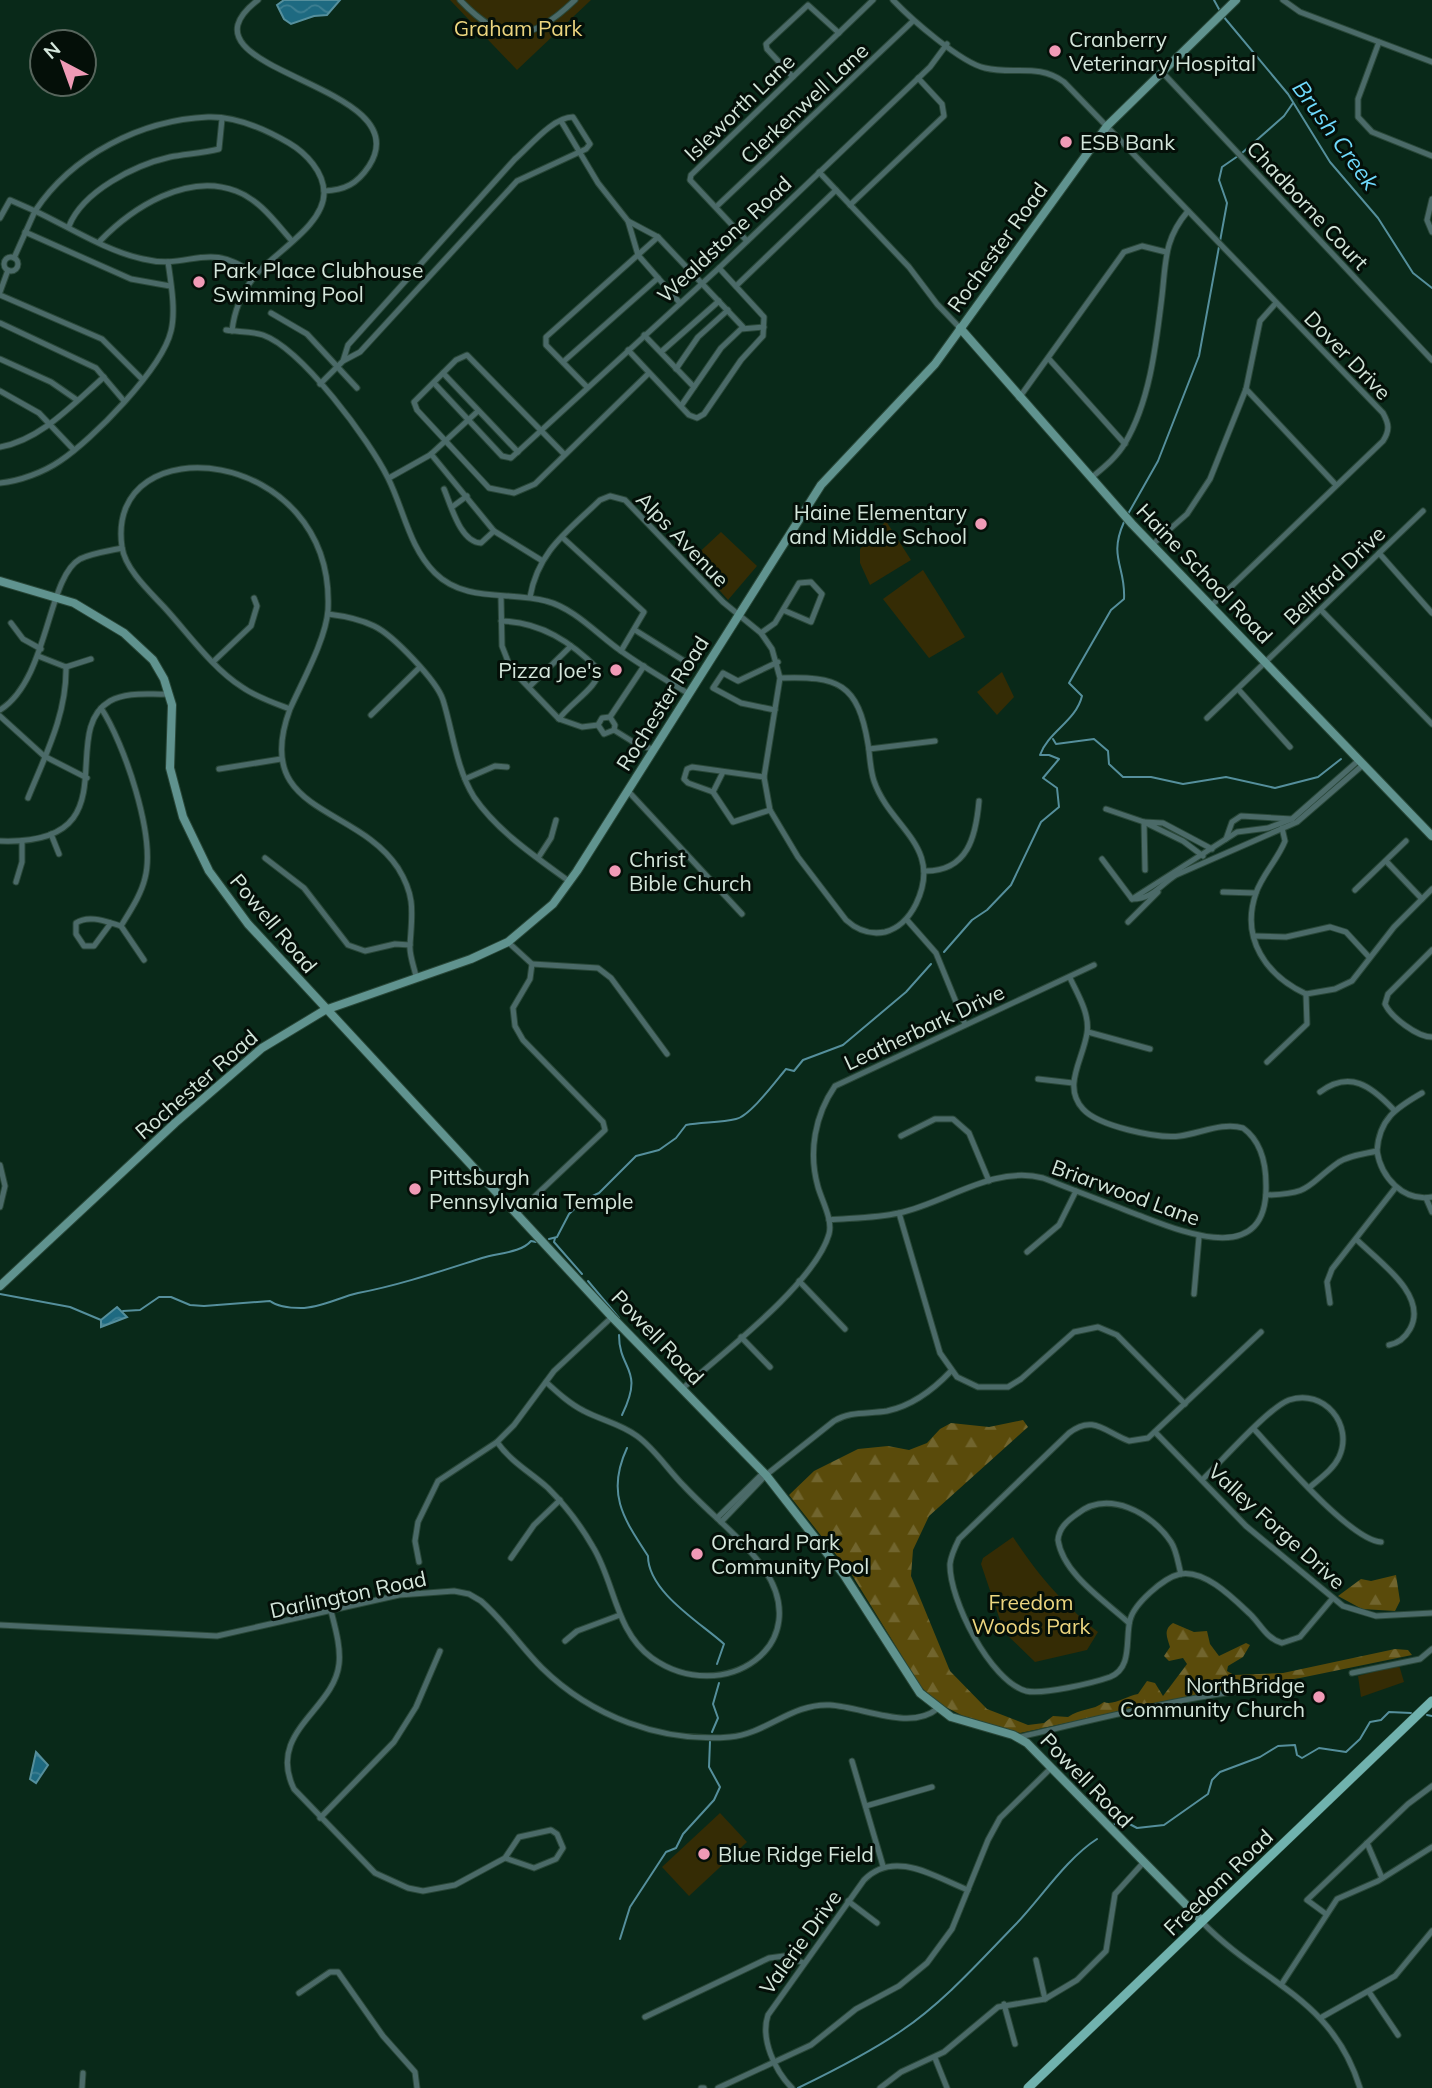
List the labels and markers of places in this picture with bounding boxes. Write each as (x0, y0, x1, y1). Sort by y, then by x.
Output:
place label: Cranberry Veterinary Hospital (1069, 26, 1256, 76)
marker: Cranberry Veterinary Hospital (1047, 43, 1063, 59)
place label: ESB Bank (1080, 129, 1175, 155)
marker: ESB Bank (1058, 134, 1074, 150)
place label: Park Place Clubhouse Swimming Pool (213, 257, 423, 307)
marker: Park Place Clubhouse Swimming Pool (191, 274, 207, 290)
place label: Haine Elementary and Middle School (789, 499, 967, 549)
marker: Haine Elementary and Middle School (973, 516, 989, 532)
place label: Pizza Joe's (498, 657, 602, 683)
marker: Pizza Joe's (608, 662, 624, 678)
place label: Christ Bible Church (629, 846, 752, 896)
marker: Christ Bible Church (607, 863, 623, 879)
place label: Pittsburgh Pennsylvania Temple (429, 1164, 633, 1214)
marker: Pittsburgh Pennsylvania Temple (407, 1181, 423, 1197)
place label: Orchard Park Community Pool (711, 1529, 869, 1579)
marker: Orchard Park Community Pool (689, 1546, 705, 1562)
place label: NorthBridge Community Church (1120, 1672, 1305, 1722)
marker: NorthBridge Community Church (1311, 1689, 1327, 1705)
place label: Blue Ridge Field (718, 1841, 874, 1867)
marker: Blue Ridge Field (696, 1846, 712, 1862)

